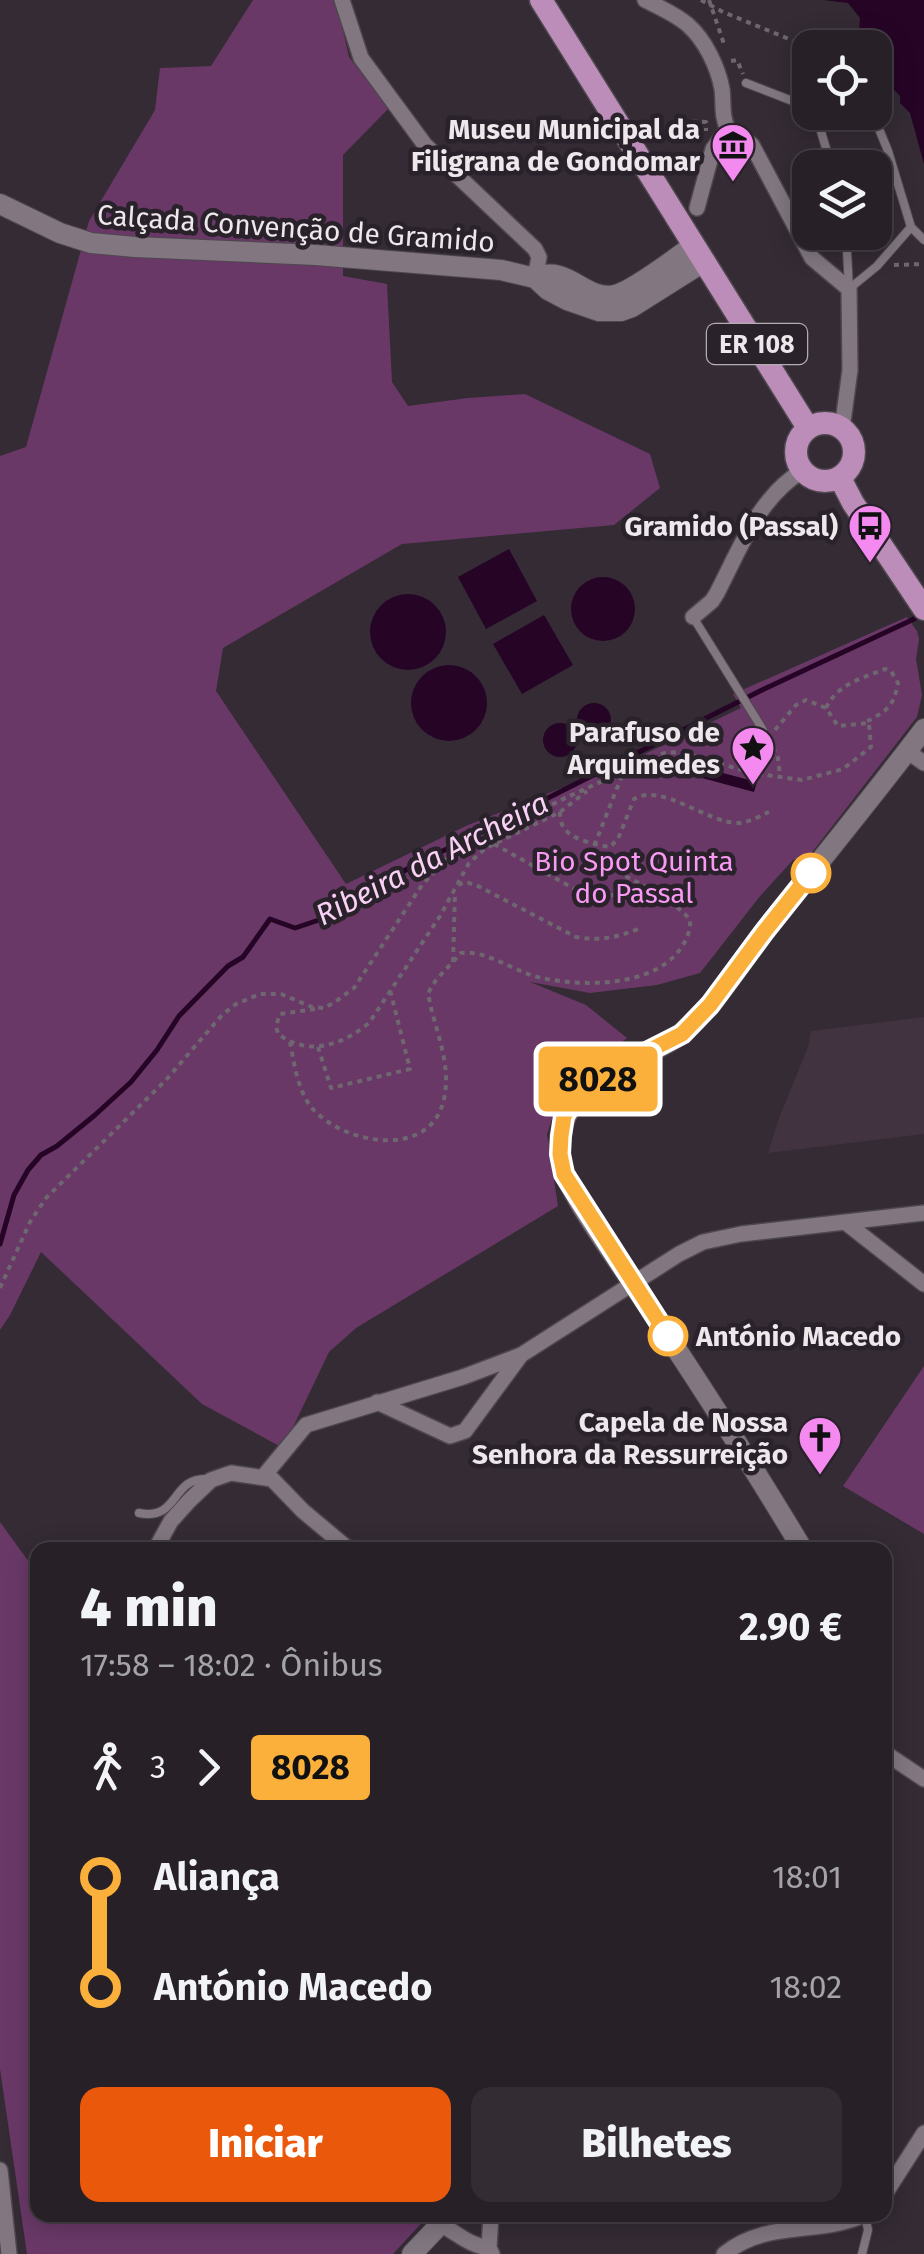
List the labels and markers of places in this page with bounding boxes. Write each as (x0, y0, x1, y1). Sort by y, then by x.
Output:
place label: Museu Municipal da Filigrana de Gondomar (411, 113, 701, 178)
museum icon: Museu Municipal da Filigrana de Gondomar (710, 122, 756, 183)
bus stop icon: Gramido (Passal) (847, 503, 893, 564)
place label: Gramido (Passal) (624, 510, 838, 543)
place label: Parafuso de Arquimedes (566, 716, 720, 781)
place icon: Parafuso de Arquimedes (730, 725, 776, 786)
unlabelled marker (792, 854, 830, 892)
marker: António Macedo (649, 1317, 687, 1355)
place label: António Macedo (695, 1320, 901, 1353)
place label: Capela de Nossa Senhora da Ressurreição (472, 1406, 788, 1471)
church icon: Capela de Nossa Senhora da Ressurreição (797, 1415, 843, 1476)

